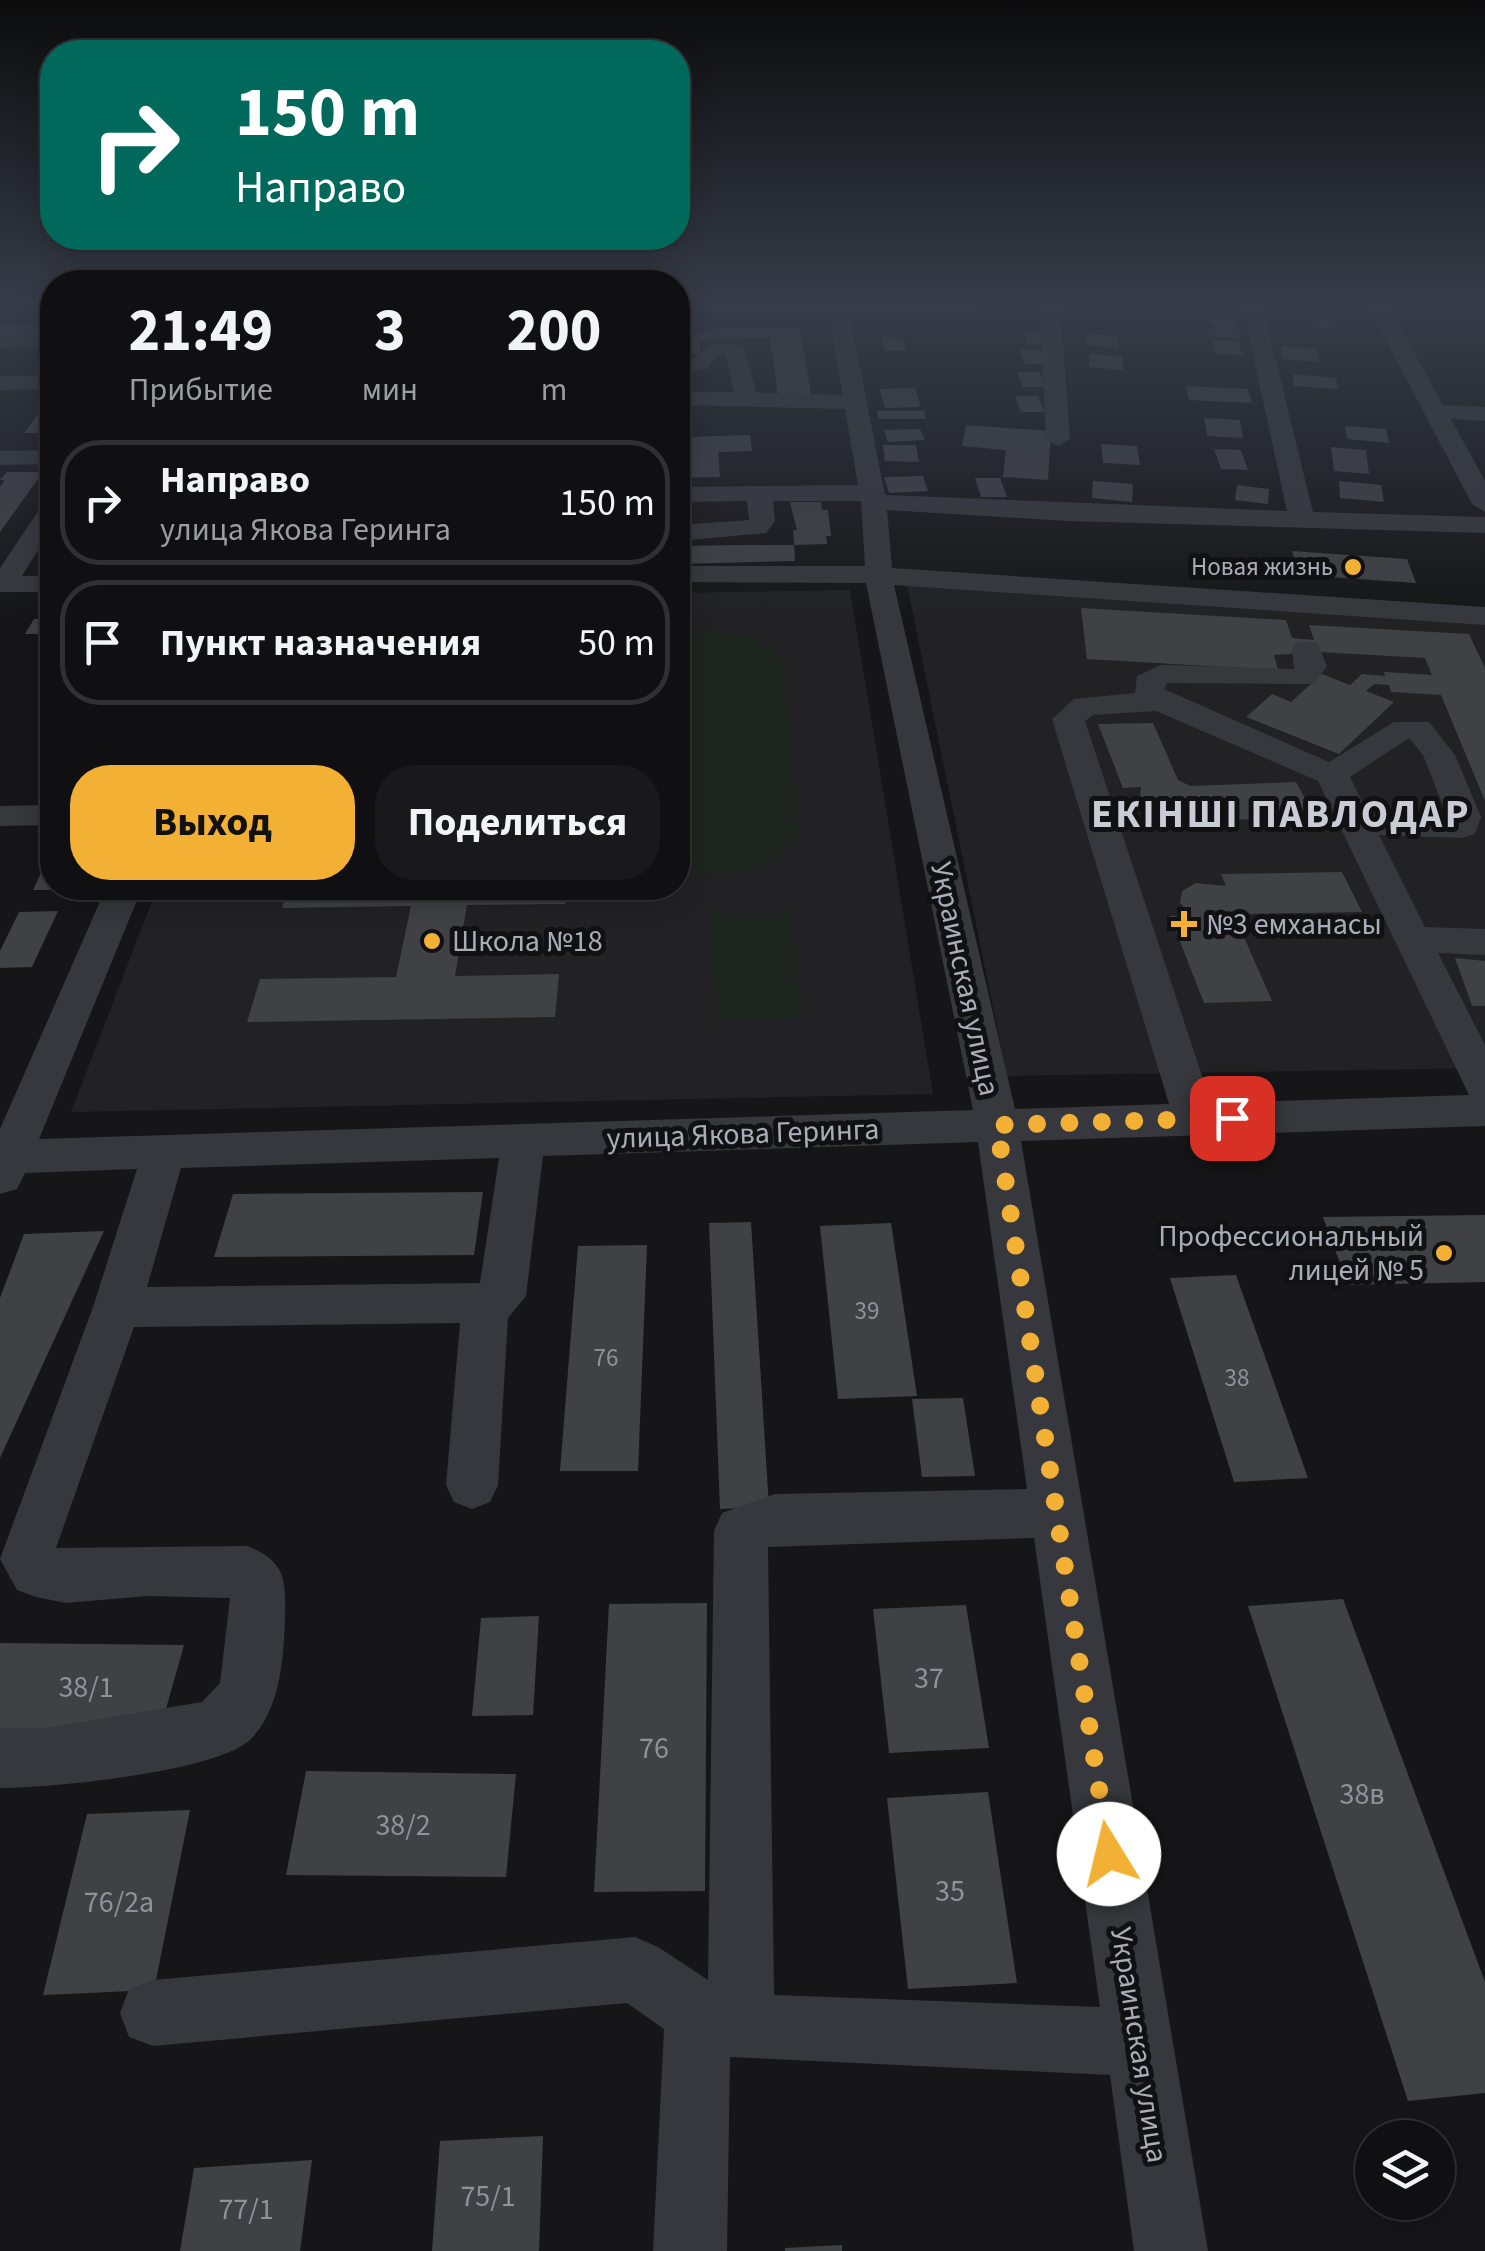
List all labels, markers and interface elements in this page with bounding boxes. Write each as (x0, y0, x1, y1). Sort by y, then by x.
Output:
text: 150 m (235, 63, 420, 163)
icon: right (70, 80, 200, 210)
text: Направо (235, 156, 406, 220)
text: 21:49 (128, 289, 273, 374)
text: 3 (374, 289, 406, 374)
text: 200 (506, 289, 602, 374)
text: Прибытие (129, 367, 273, 413)
text: мин (362, 367, 418, 413)
text: m (541, 367, 567, 413)
text: Направо (160, 453, 310, 507)
icon: right (75, 475, 130, 530)
text: 150 m (559, 476, 655, 530)
text: улица Якова Геринга (160, 507, 451, 553)
place label: Новая жизнь (1191, 549, 1333, 585)
marker: Новая жизнь (1342, 556, 1364, 578)
icon: arrive (75, 615, 130, 670)
text: Пункт назначения (160, 616, 481, 670)
text: 50 m (578, 616, 655, 670)
button: Выход (70, 765, 355, 880)
button: Поделиться (375, 765, 660, 880)
district label: ЕКІНШІ ПАВЛОДАР (1091, 786, 1471, 843)
street label: Украинская улица (919, 858, 1011, 1100)
place label: №3 емханасы (1206, 903, 1382, 946)
marker: №3 емханасы (1171, 911, 1197, 937)
place label: Школа №18 (452, 920, 603, 963)
marker: Школа №18 (421, 930, 443, 952)
pin (1190, 1076, 1275, 1161)
icon: arrive (1205, 1091, 1260, 1146)
street label: улица Якова Геринга (606, 1108, 880, 1160)
place label: Профессиональный лицей № 5 (1158, 1215, 1424, 1292)
marker: Профессиональный лицей № 5 (1433, 1242, 1455, 1264)
house number: 39 (855, 1293, 879, 1329)
house number: 76 (594, 1340, 618, 1376)
house number: 38 (1225, 1360, 1249, 1396)
house number: 37 (914, 1657, 944, 1700)
house number: 38/1 (58, 1666, 114, 1709)
house number: 76 (639, 1727, 669, 1770)
house number: 38в (1339, 1773, 1385, 1816)
position arrow (1057, 1802, 1161, 1906)
house number: 38/2 (375, 1804, 431, 1847)
house number: 35 (935, 1870, 965, 1913)
house number: 76/2а (84, 1881, 154, 1924)
street label: Украинская улица (1099, 1924, 1179, 2166)
map controls (1355, 2120, 1455, 2220)
button: layers (1355, 2120, 1455, 2220)
house number: 75/1 (460, 2175, 516, 2218)
house number: 77/1 (218, 2188, 274, 2231)

